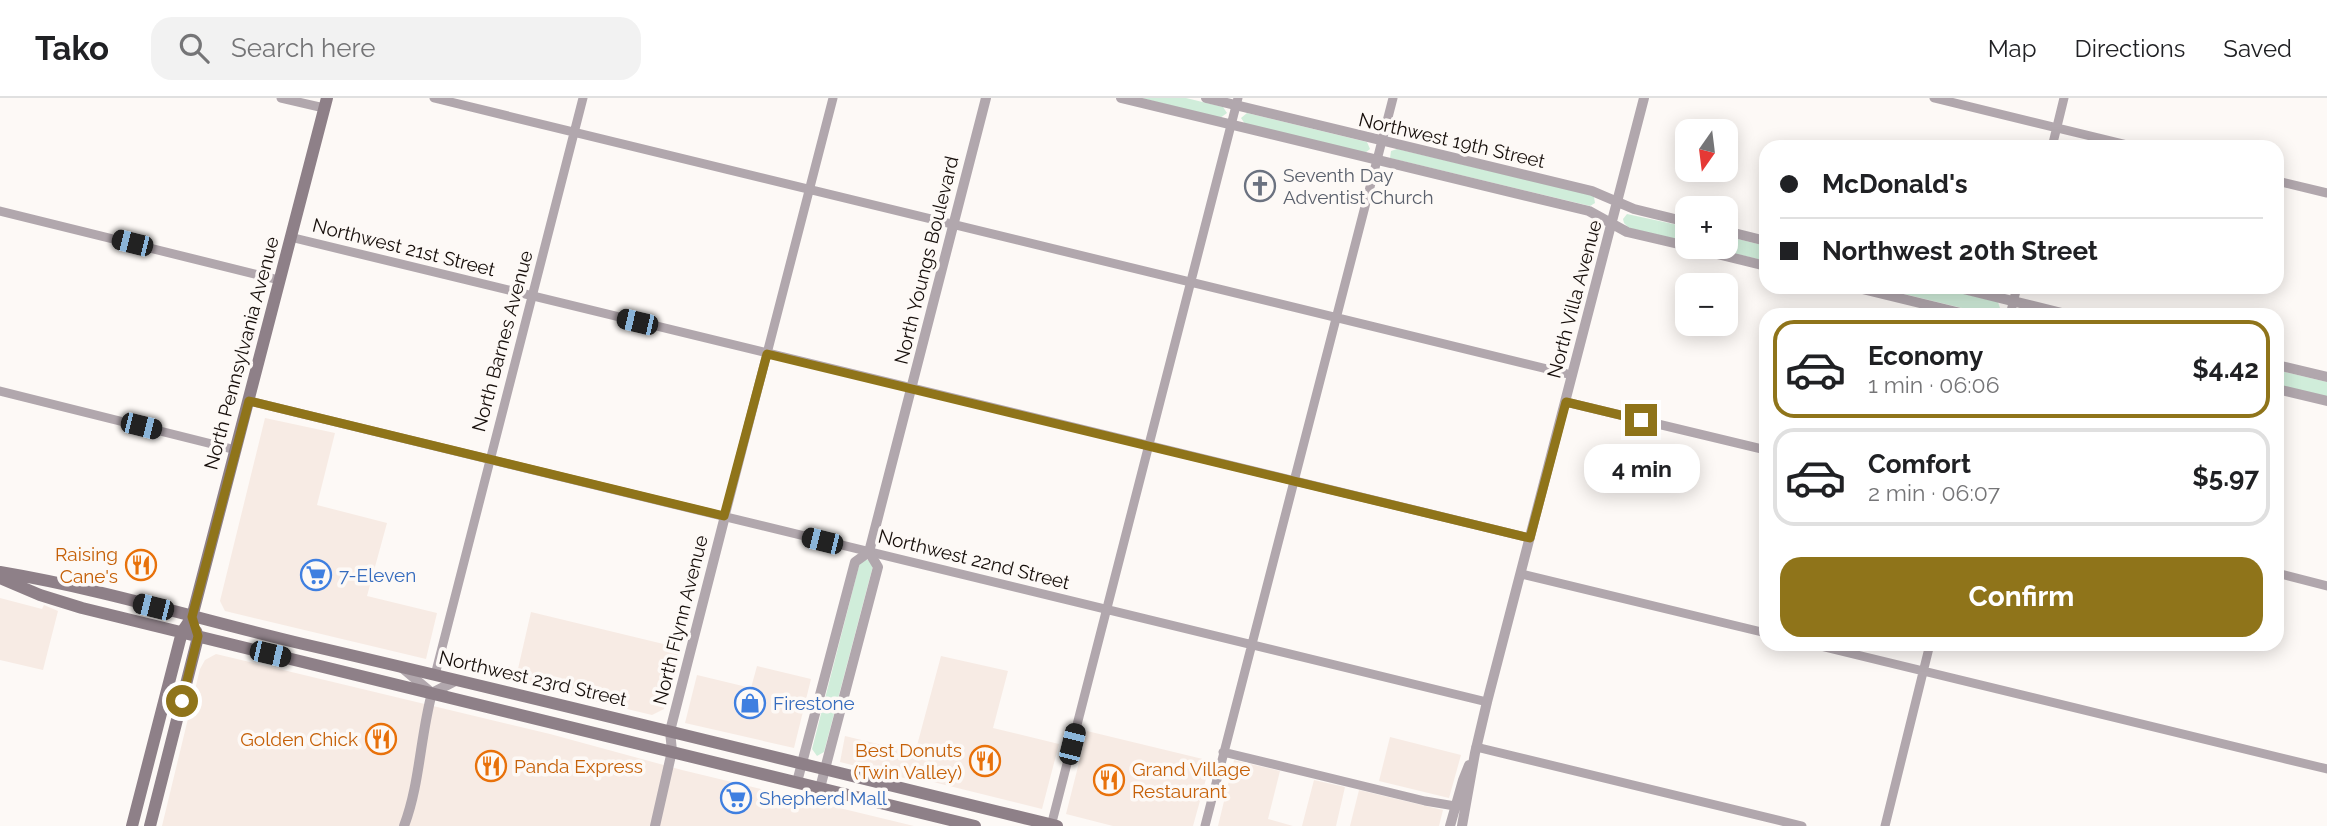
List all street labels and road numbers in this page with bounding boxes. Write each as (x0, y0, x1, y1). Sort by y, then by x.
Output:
street label: Northwest 19th Street (1357, 108, 1548, 172)
street label: North Youngs Boulevard (889, 154, 963, 366)
street label: Northwest 21st Street (310, 214, 498, 280)
street label: North Villa Avenue (1542, 218, 1606, 380)
street label: North Pennsylvania Avenue (199, 234, 283, 472)
street label: North Barnes Avenue (467, 248, 537, 434)
street label: Northwest 22nd Street (876, 525, 1073, 594)
street label: North Flynn Avenue (648, 533, 712, 707)
street label: Northwest 23rd Street (437, 646, 630, 710)

